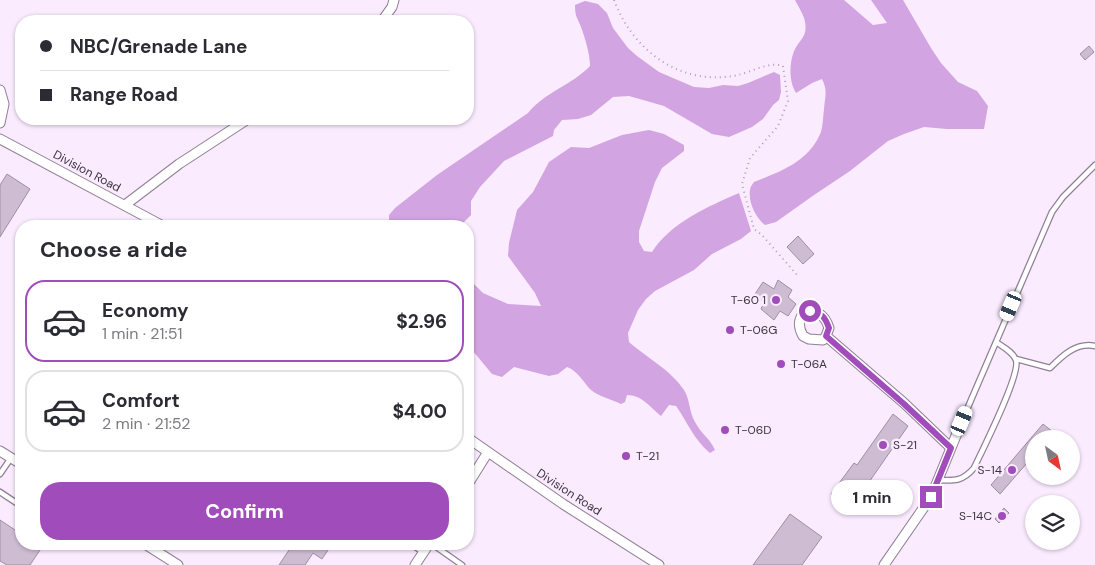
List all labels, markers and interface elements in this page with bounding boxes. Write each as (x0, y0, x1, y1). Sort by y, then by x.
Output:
text: NBC/Grenade Lane (70, 34, 247, 59)
text: Range Road (70, 82, 178, 107)
street label: Division Road (50, 146, 124, 196)
text: Choose a ride (40, 235, 188, 264)
car (998, 289, 1023, 323)
place label: T-60 1 (731, 292, 766, 308)
marker: T-60 1 (770, 294, 782, 306)
text: Economy (102, 298, 189, 323)
icon: car (42, 299, 87, 344)
route start (799, 300, 821, 322)
text: $2.96 (396, 309, 447, 334)
place label: T-06G (740, 322, 777, 338)
text: 1 min · 21:51 (102, 323, 182, 344)
marker: T-06G (724, 324, 736, 336)
place label: T-06A (791, 356, 827, 372)
marker: T-06A (775, 358, 787, 370)
text: Comfort (102, 388, 180, 413)
icon: car (42, 389, 87, 434)
text: $4.00 (392, 399, 447, 424)
car (949, 404, 974, 438)
text: 2 min · 21:52 (102, 413, 191, 434)
place label: T-06D (735, 422, 772, 438)
marker: T-06D (719, 424, 731, 436)
north arrow (1025, 430, 1080, 485)
map controls (1025, 430, 1080, 550)
place label: S-21 (893, 437, 917, 453)
marker: S-21 (877, 439, 889, 451)
place label: T-21 (636, 448, 659, 464)
marker: T-21 (620, 450, 632, 462)
place label: S-14 (978, 462, 1002, 478)
marker: S-14 (1006, 464, 1018, 476)
street label: Division Road (533, 465, 605, 519)
callout: 1 min (831, 480, 914, 514)
button: Confirm (40, 482, 449, 540)
route end (920, 486, 942, 508)
text: 1 min (853, 487, 891, 508)
button: layers (1025, 495, 1080, 550)
place label: S-14C (959, 508, 992, 524)
marker: S-14C (996, 510, 1008, 522)

